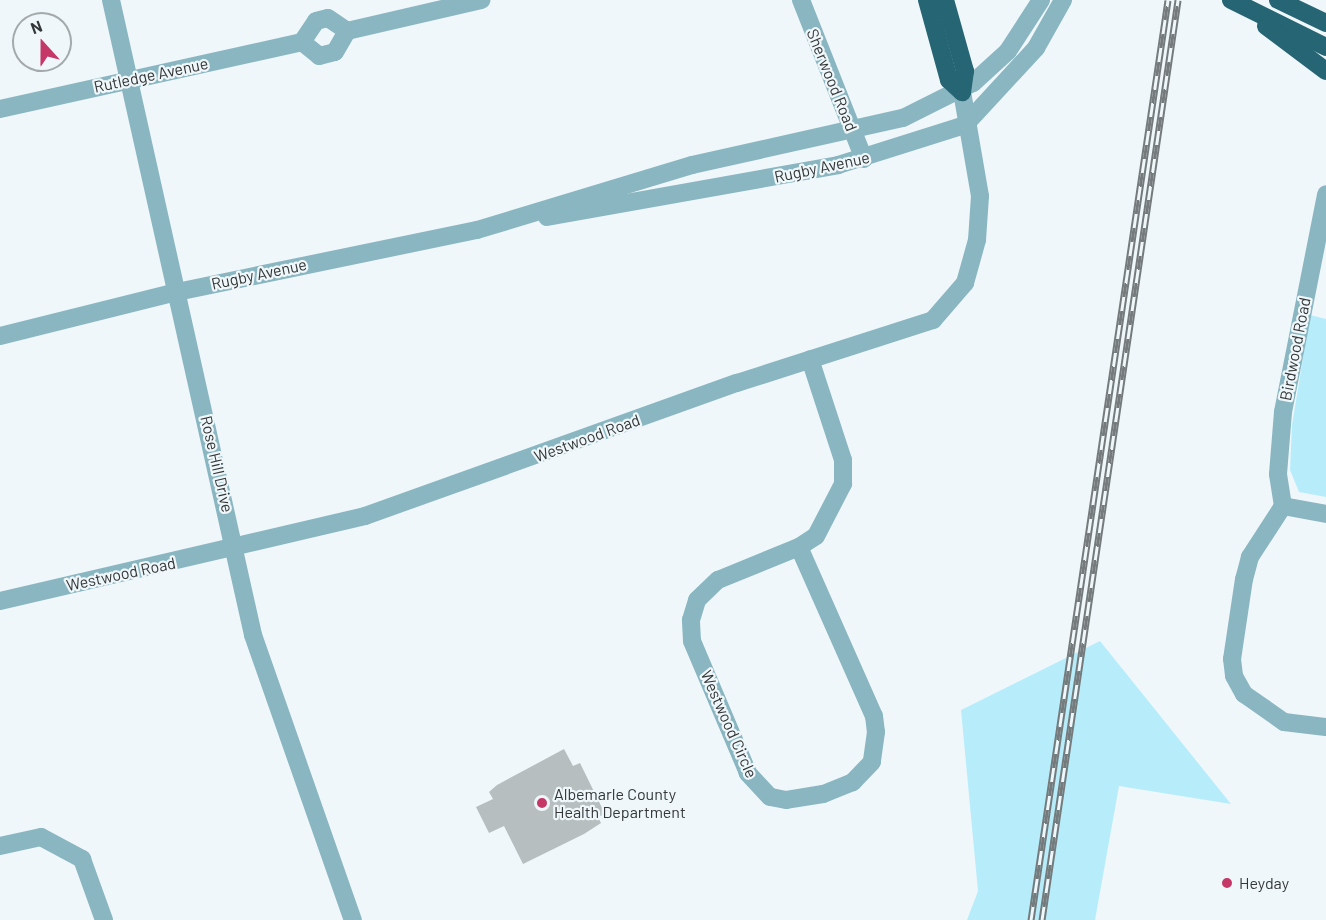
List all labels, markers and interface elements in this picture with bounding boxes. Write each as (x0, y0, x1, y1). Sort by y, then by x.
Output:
north arrow (12, 12, 72, 72)
text: N (28, 16, 44, 37)
street label: Sherwood Road (803, 26, 861, 134)
street label: Rutledge Avenue (92, 54, 210, 96)
street label: Rugby Avenue (773, 148, 871, 186)
street label: Rugby Avenue (210, 255, 308, 293)
street label: Birdwood Road (1276, 296, 1314, 402)
street label: Westwood Road (531, 410, 643, 466)
street label: Rose Hill Drive (197, 414, 237, 514)
street label: Westwood Road (65, 553, 177, 595)
street label: Westwood Circle (697, 667, 761, 781)
place label: Albemarle County Health Department (554, 784, 686, 822)
marker: Albemarle County Health Department (535, 796, 549, 810)
place label: Heyday (1239, 873, 1289, 893)
marker: Heyday (1220, 876, 1234, 890)

